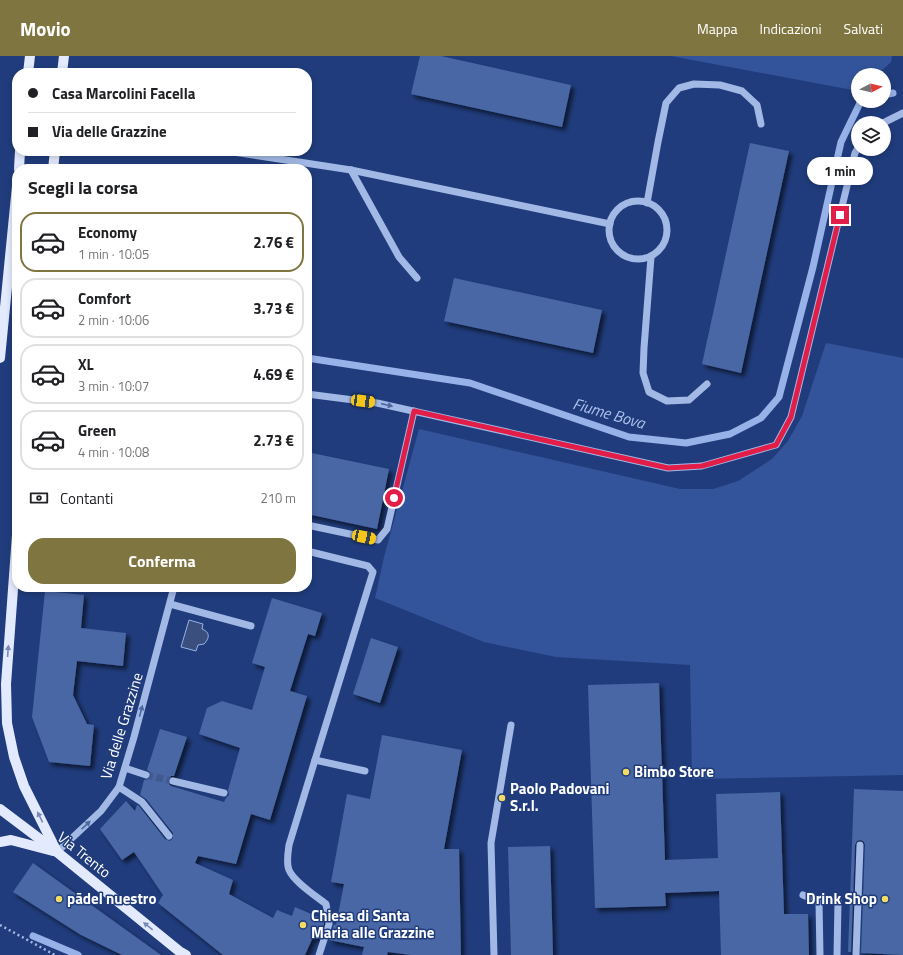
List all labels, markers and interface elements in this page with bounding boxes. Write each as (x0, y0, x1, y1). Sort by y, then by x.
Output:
text: Movio (20, 14, 71, 43)
text: Mappa (697, 18, 738, 39)
text: Indicazioni (760, 18, 822, 39)
text: Salvati (844, 18, 883, 39)
north arrow (851, 68, 891, 108)
map controls (851, 68, 891, 156)
text: Casa Marcolini Facella (52, 82, 195, 105)
button: layers (851, 116, 891, 156)
text: Via delle Grazzine (52, 120, 167, 143)
callout: 1 min (807, 157, 873, 185)
text: 1 min (824, 161, 856, 181)
text: Scegli la corsa (28, 174, 138, 201)
route end (831, 206, 849, 224)
text: Economy (78, 221, 137, 244)
icon: car (30, 224, 66, 260)
text: 2.76 € (253, 231, 294, 254)
text: 1 min · 10:05 (78, 244, 149, 264)
text: Comfort (78, 287, 131, 310)
icon: car (30, 290, 66, 326)
text: 3.73 € (253, 297, 294, 320)
text: 2 min · 10:06 (78, 310, 149, 330)
text: XL (78, 353, 94, 376)
icon: car (30, 356, 66, 392)
text: 4.69 € (253, 363, 294, 386)
text: 3 min · 10:07 (78, 376, 149, 396)
water label: Fiume Bova (570, 391, 649, 435)
car (350, 394, 376, 408)
one-way arrow (381, 402, 393, 408)
text: Green (78, 419, 116, 442)
icon: car (30, 422, 66, 458)
text: 2.73 € (253, 429, 294, 452)
text: 4 min · 10:08 (78, 442, 149, 462)
icon: cash (28, 487, 50, 509)
text: Contanti (60, 487, 113, 510)
text: 210 m (260, 488, 296, 508)
route start (385, 489, 403, 507)
car (351, 529, 377, 545)
button: Conferma (28, 538, 296, 584)
one-way arrow (5, 645, 12, 657)
street label: Via delle Grazzine (94, 670, 149, 782)
one-way arrow (139, 705, 145, 717)
place label: Bimbo Store (634, 760, 714, 783)
marker: Bimbo Store (621, 767, 631, 777)
place label: Paolo Padovani S.r.l. (510, 777, 609, 817)
marker: Paolo Padovani S.r.l. (497, 793, 507, 803)
one-way arrow (37, 811, 43, 822)
one-way arrow (81, 821, 91, 830)
street label: Via Trento (53, 826, 116, 883)
place label: pādel nuestro (67, 887, 156, 910)
place label: Drink Shop (806, 887, 877, 910)
marker: pādel nuestro (54, 894, 64, 904)
marker: Drink Shop (880, 894, 890, 904)
place label: Chiesa di Santa Maria alle Grazzine (311, 904, 435, 944)
marker: Chiesa di Santa Maria alle Grazzine (298, 920, 308, 930)
one-way arrow (143, 922, 154, 931)

